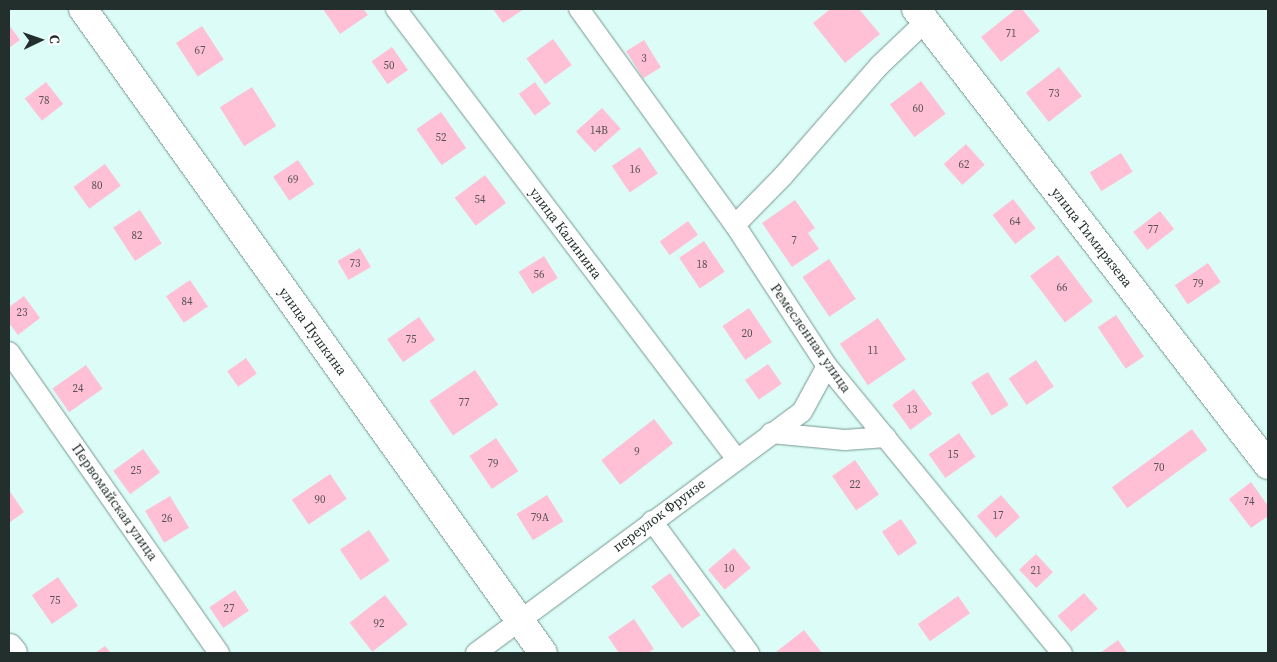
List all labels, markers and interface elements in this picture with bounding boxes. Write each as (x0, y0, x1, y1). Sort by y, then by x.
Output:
north arrow (15, 15, 65, 65)
house number: 71 (1006, 27, 1016, 41)
text: С (45, 34, 65, 44)
house number: 67 (195, 44, 205, 58)
house number: 3 (641, 52, 647, 66)
house number: 50 (384, 59, 394, 73)
house number: 73 (1049, 87, 1059, 101)
house number: 78 (39, 94, 49, 108)
house number: 60 (913, 102, 923, 116)
house number: 14В (590, 124, 608, 138)
house number: 52 (436, 131, 446, 145)
house number: 62 (959, 158, 969, 172)
house number: 16 (630, 163, 640, 177)
house number: 69 (288, 173, 298, 187)
house number: 80 (92, 179, 102, 193)
street label: улица Калинина (526, 184, 606, 282)
street label: улица Тимирязева (1048, 184, 1136, 290)
house number: 54 (475, 193, 485, 207)
house number: 64 (1010, 215, 1020, 229)
house number: 77 (1148, 223, 1158, 237)
house number: 82 (132, 229, 142, 243)
house number: 7 (791, 234, 797, 248)
house number: 73 (350, 257, 360, 271)
house number: 18 (697, 258, 707, 272)
house number: 56 (534, 268, 544, 282)
house number: 79 (1193, 277, 1203, 291)
street label: Ремесленная улица (767, 280, 855, 396)
house number: 66 (1057, 281, 1067, 295)
street label: улица Пушкина (275, 284, 351, 378)
house number: 84 (182, 295, 192, 309)
house number: 23 (17, 306, 27, 320)
house number: 20 (742, 327, 752, 341)
house number: 75 (406, 333, 416, 347)
house number: 11 (868, 344, 878, 358)
house number: 24 (73, 382, 83, 396)
house number: 77 (459, 396, 469, 410)
house number: 13 (907, 403, 917, 417)
street label: Первомайская улица (68, 440, 162, 564)
house number: 9 (634, 445, 640, 459)
house number: 15 (948, 448, 958, 462)
house number: 79 (488, 457, 498, 471)
house number: 70 (1154, 461, 1164, 475)
house number: 25 (131, 464, 141, 478)
street label: переулок Фрунзе (610, 475, 708, 555)
house number: 22 (850, 478, 860, 492)
house number: 90 (315, 493, 325, 507)
house number: 74 (1244, 495, 1254, 509)
house number: 17 (993, 509, 1003, 523)
house number: 79А (531, 511, 549, 525)
house number: 26 (162, 512, 172, 526)
house number: 10 (724, 562, 734, 576)
house number: 21 (1031, 564, 1041, 578)
house number: 75 (50, 594, 60, 608)
house number: 27 (224, 602, 234, 616)
house number: 92 (374, 617, 384, 631)

